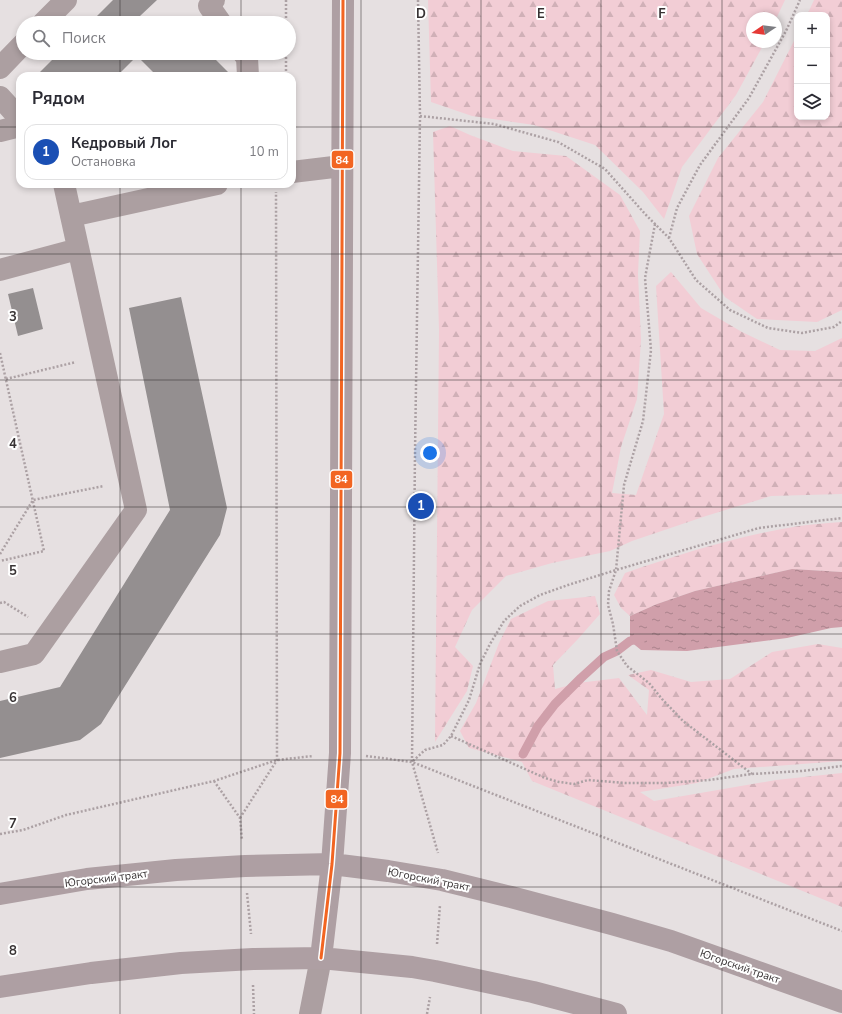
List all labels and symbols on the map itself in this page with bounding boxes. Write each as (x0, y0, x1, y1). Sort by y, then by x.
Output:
text: D (416, 5, 426, 23)
text: E (537, 5, 545, 23)
text: F (658, 5, 666, 23)
north arrow (746, 12, 782, 48)
line badge: 84 (331, 150, 354, 169)
text: 84 (335, 153, 349, 168)
text: 3 (9, 308, 17, 326)
text: 4 (9, 435, 17, 453)
your location (420, 443, 440, 463)
line badge: 84 (330, 470, 353, 489)
text: 84 (334, 472, 348, 487)
pin: 1 (408, 491, 434, 521)
text: 5 (9, 562, 17, 580)
text: 6 (9, 689, 17, 707)
line badge: 84 (325, 789, 348, 809)
text: 84 (330, 792, 344, 807)
text: 7 (9, 815, 17, 833)
street label: Югорский тракт (387, 864, 471, 895)
street label: Югорский тракт (64, 866, 148, 891)
text: 8 (9, 942, 17, 960)
street label: Югорский тракт (698, 946, 782, 987)

